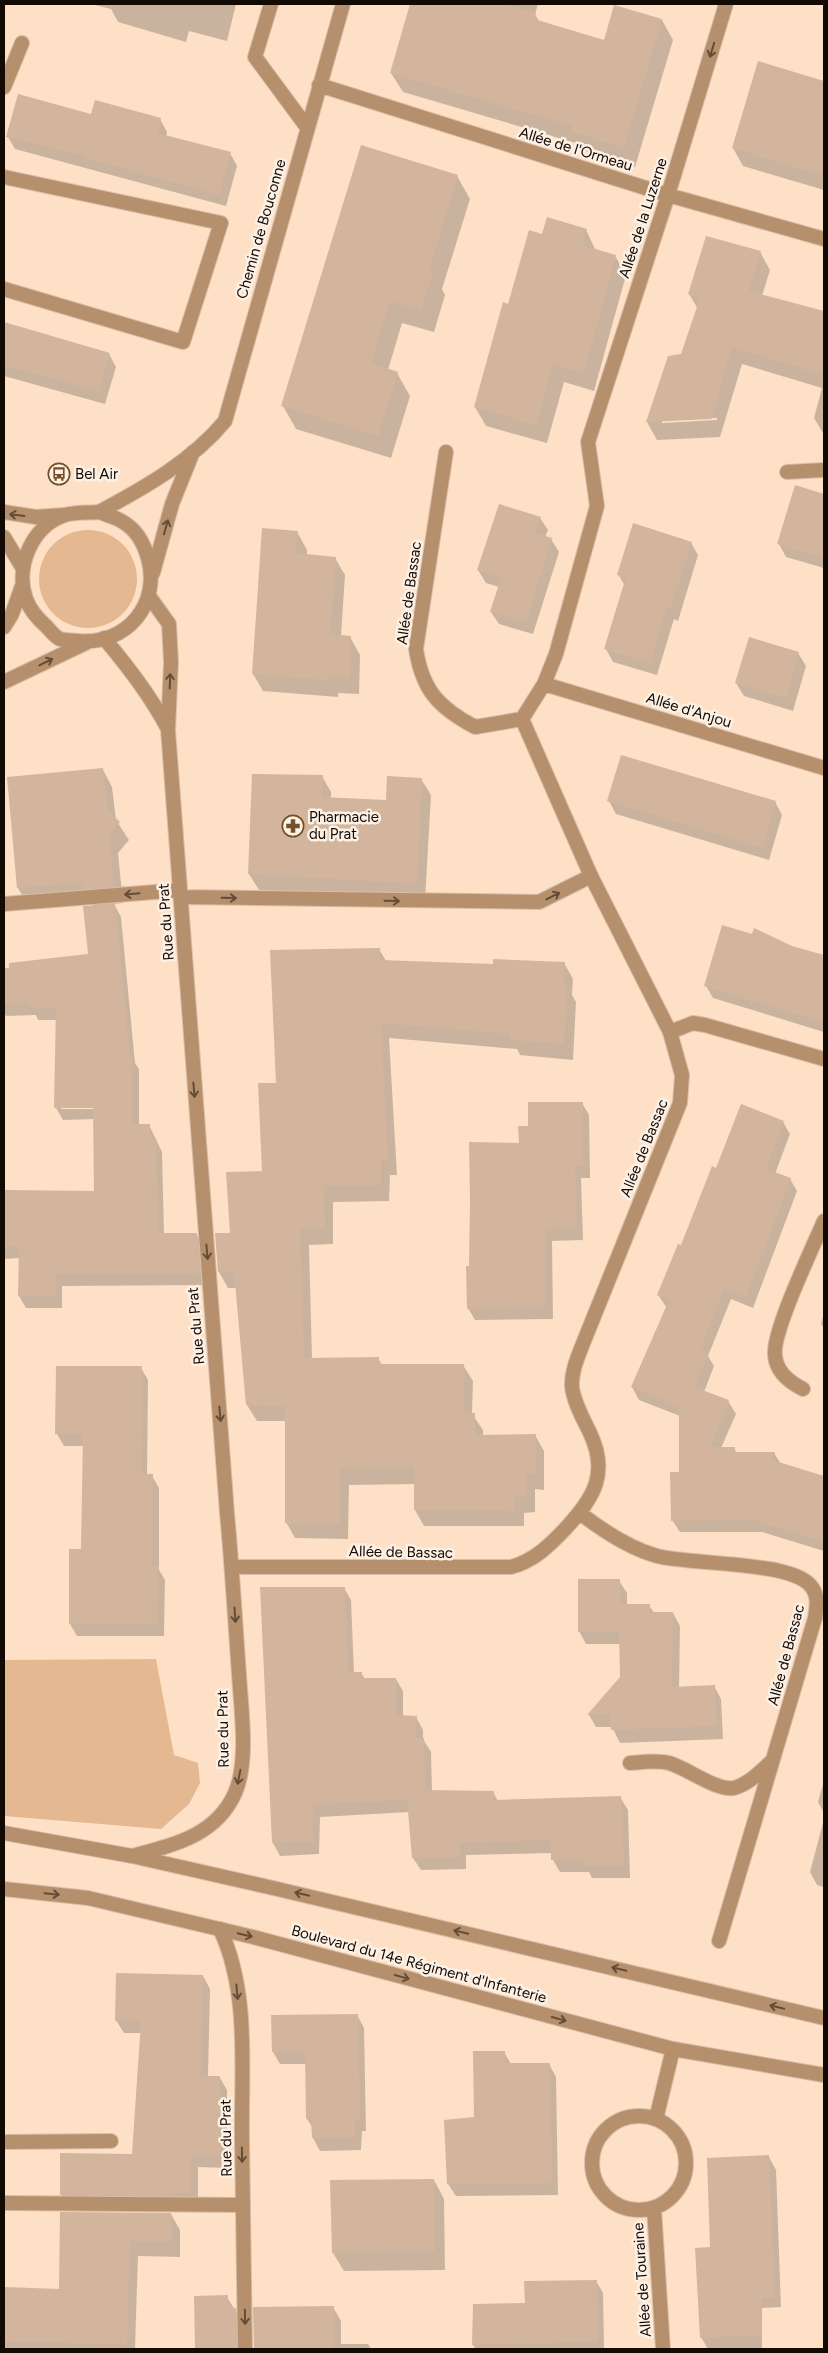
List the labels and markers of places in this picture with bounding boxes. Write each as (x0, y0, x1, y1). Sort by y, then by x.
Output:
bus stop icon: Bel Air (47, 462, 71, 486)
place label: Bel Air (75, 465, 118, 483)
place label: Pharmacie du Prat (309, 808, 379, 843)
pharmacy icon: Pharmacie du Prat (281, 814, 305, 838)

